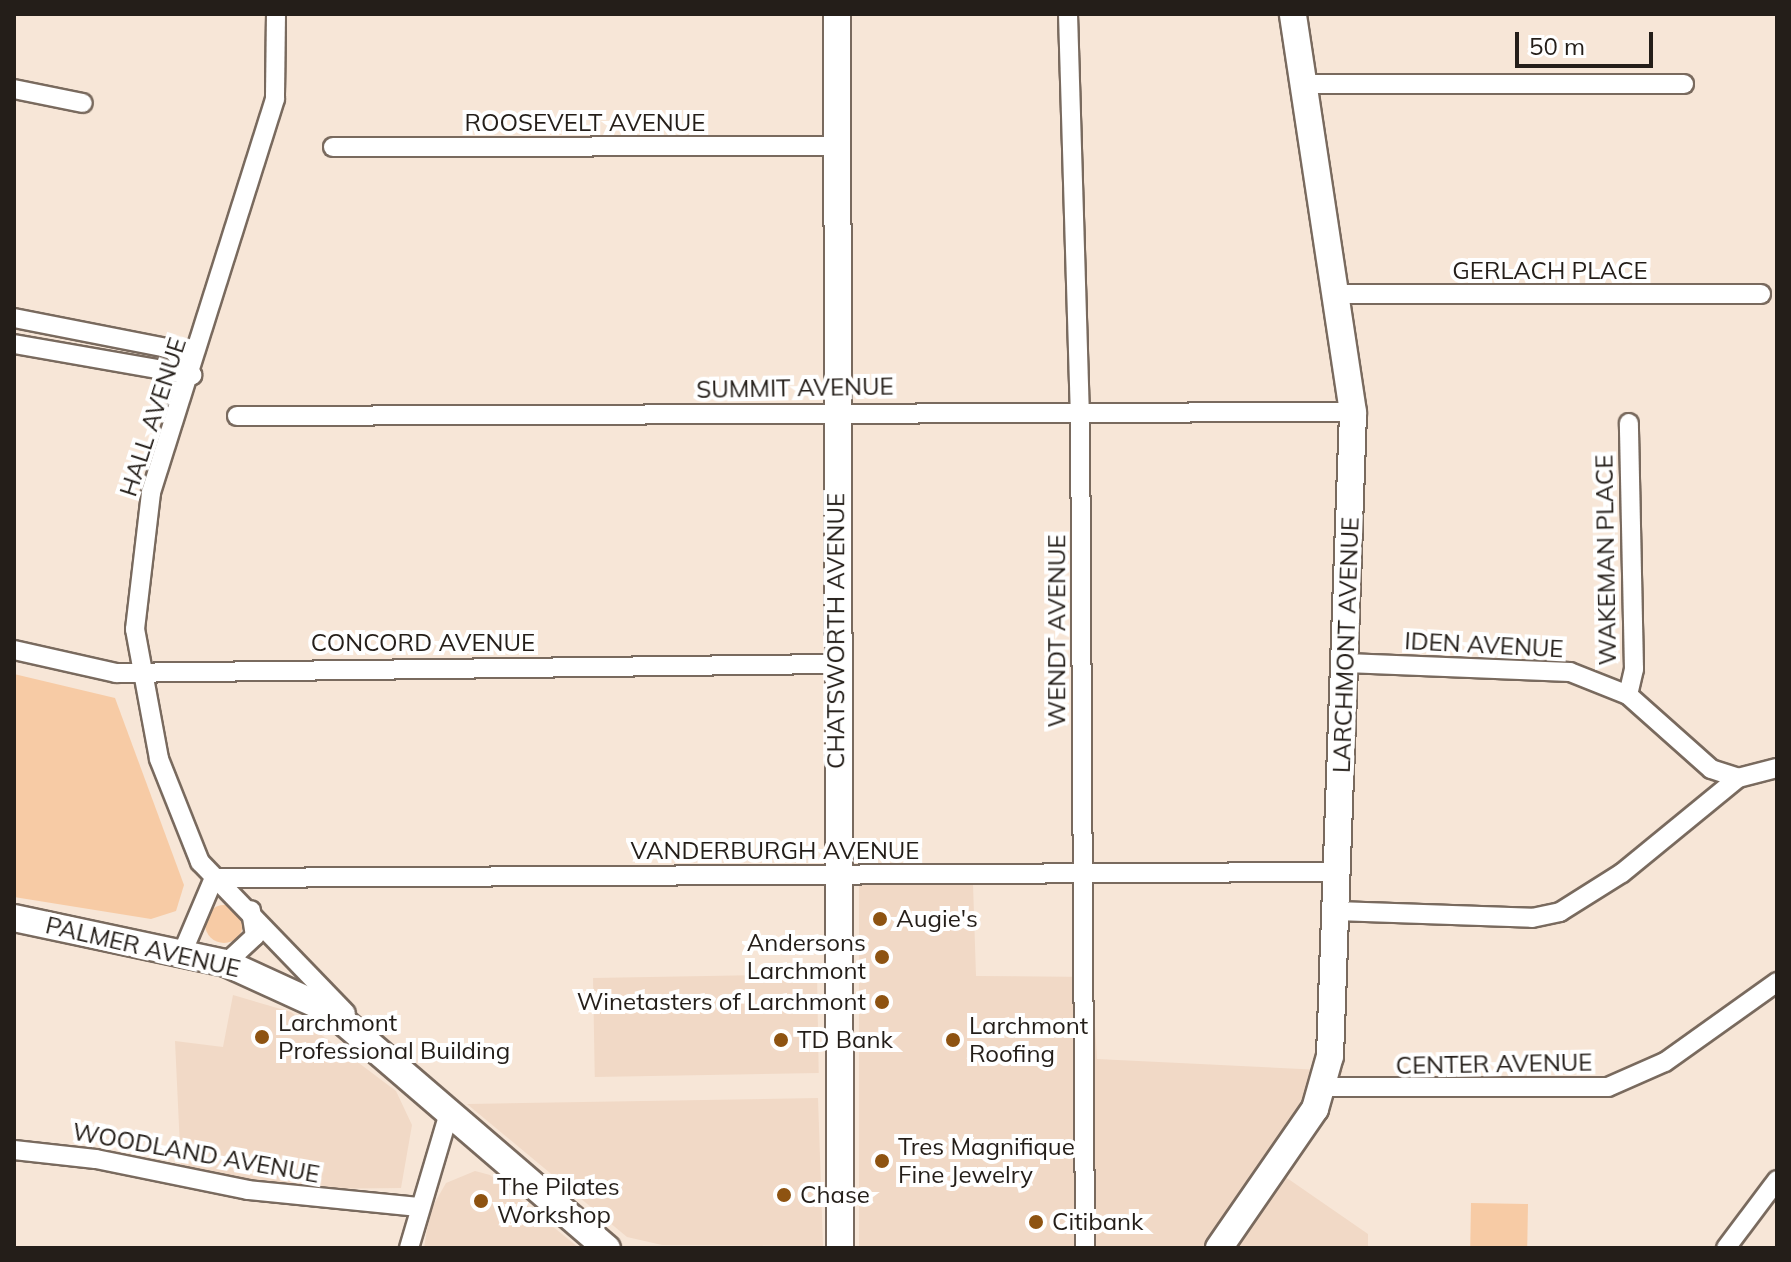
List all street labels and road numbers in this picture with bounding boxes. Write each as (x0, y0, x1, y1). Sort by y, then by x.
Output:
street label: ROOSEVELT AVENUE (465, 109, 705, 137)
street label: GERLACH PLACE (1452, 257, 1648, 285)
street label: HALL AVENUE (114, 334, 192, 500)
street label: SUMMIT AVENUE (696, 372, 894, 404)
street label: WAKEMAN PLACE (1590, 454, 1622, 666)
street label: CHATSWORTH AVENUE (822, 493, 850, 769)
street label: LARCHMONT AVENUE (1327, 517, 1365, 773)
street label: WENDT AVENUE (1043, 534, 1071, 728)
street label: IDEN AVENUE (1404, 626, 1564, 664)
street label: CONCORD AVENUE (311, 629, 535, 657)
street label: VANDERBURGH AVENUE (631, 837, 919, 865)
street label: PALMER AVENUE (43, 911, 243, 983)
street label: CENTER AVENUE (1395, 1048, 1593, 1080)
street label: WOODLAND AVENUE (70, 1117, 322, 1189)

